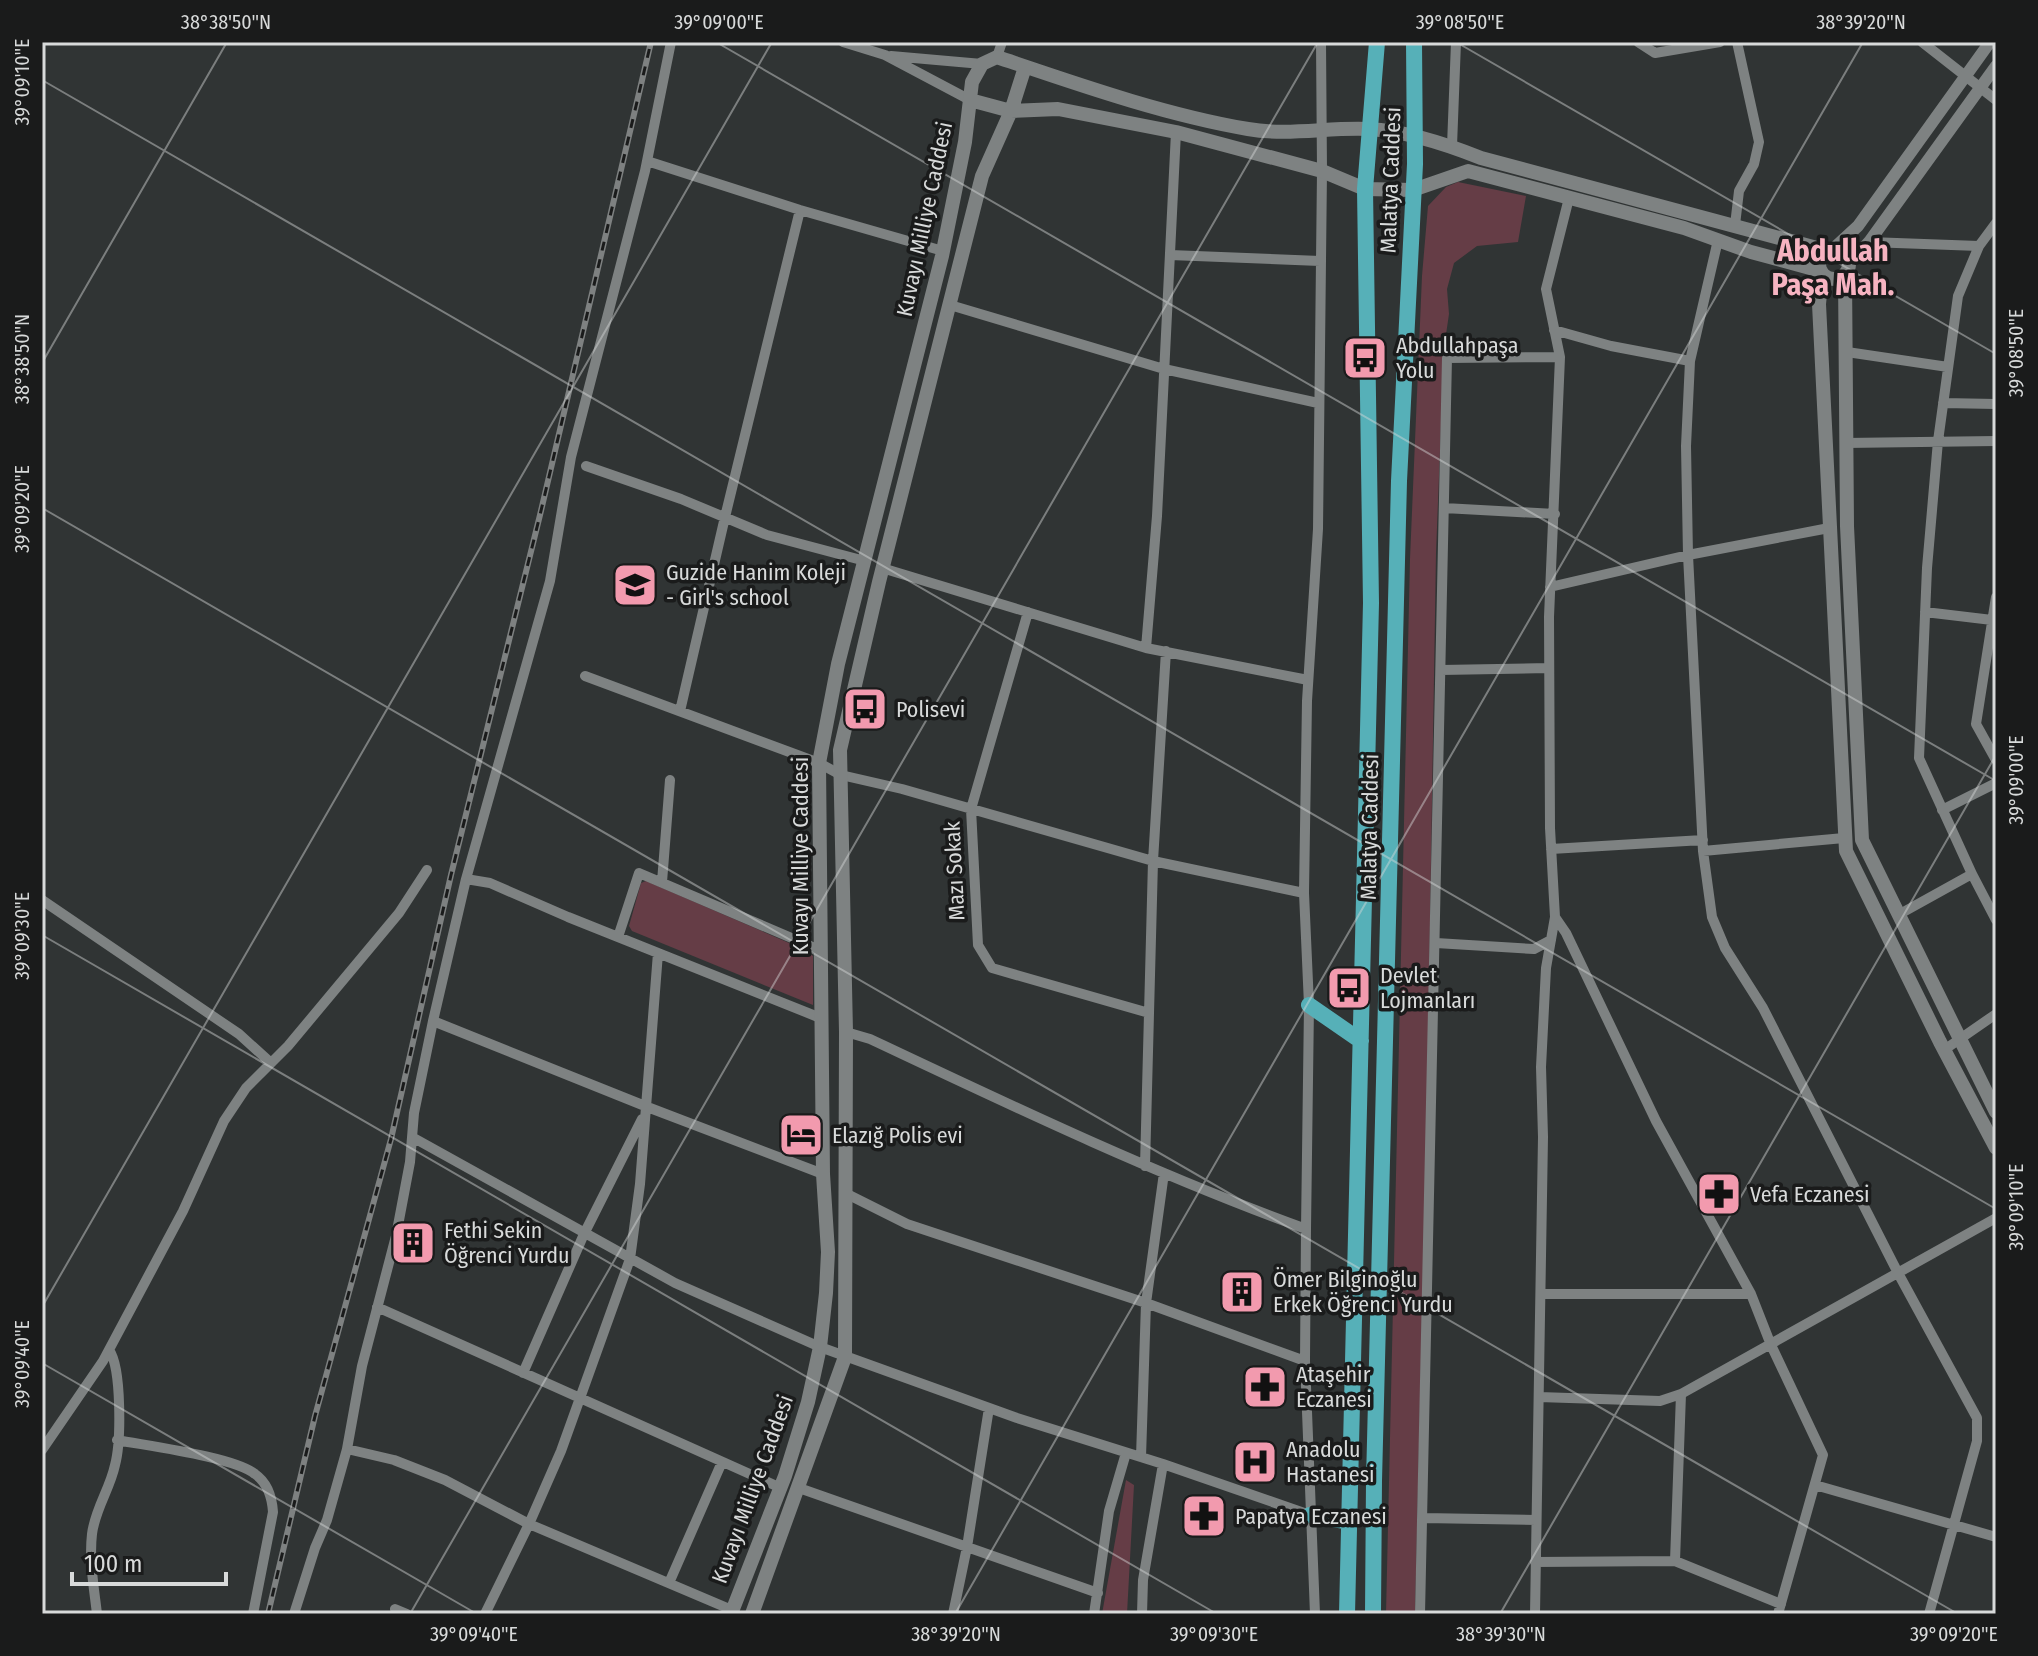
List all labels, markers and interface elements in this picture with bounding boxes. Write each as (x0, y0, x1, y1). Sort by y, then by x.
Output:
text: 38°38'50"N (181, 10, 271, 34)
text: 39°09'00"E (674, 10, 764, 34)
text: 39°08'50"E (1416, 10, 1504, 34)
text: 38°39'20"N (1816, 10, 1906, 34)
text: 39°09'10"E (10, 39, 34, 125)
street label: Malatya Caddesi (1374, 106, 1407, 254)
street label: Kuvayı Milliye Caddesi (891, 119, 958, 319)
district label: Abdullah Paşa Mah. (1772, 233, 1895, 304)
text: 39°08'50"E (2004, 309, 2028, 397)
text: 38°38'50"N (10, 314, 34, 404)
place label: Abdullahpaşa Yolu (1396, 332, 1519, 384)
bus stop icon: Abdullahpaşa Yolu (1341, 334, 1389, 382)
text: 39°09'20"E (10, 465, 34, 553)
place label: Guzide Hanim Koleji - Girl's school (666, 559, 846, 611)
school or university icon: Guzide Hanim Koleji - Girl's school (611, 561, 659, 609)
bus stop icon: Polisevi (841, 685, 889, 733)
place label: Polisevi (896, 696, 965, 723)
text: 39°09'00"E (2004, 735, 2028, 825)
street label: Malatya Caddesi (1355, 754, 1384, 900)
street label: Kuvayı Milliye Caddesi (787, 757, 814, 955)
street label: Mazı Sokak (938, 820, 971, 921)
text: 39°09'30"E (10, 892, 34, 980)
place label: Devlet Lojmanları (1380, 962, 1475, 1014)
bus stop icon: Devlet Lojmanları (1325, 964, 1373, 1012)
hotel icon: Elazığ Polis evi (777, 1111, 825, 1159)
place label: Elazığ Polis evi (832, 1122, 963, 1149)
text: 39°09'10"E (2004, 1164, 2028, 1250)
pharmacy icon: Vefa Eczanesi (1695, 1170, 1743, 1218)
place label: Vefa Eczanesi (1750, 1181, 1870, 1208)
place label: Fethi Sekin Öğrenci Yurdu (444, 1217, 570, 1269)
building icon: Fethi Sekin Öğrenci Yurdu (389, 1219, 437, 1267)
place label: Ömer Bilginoğlu Erkek Öğrenci Yurdu (1273, 1266, 1453, 1318)
building icon: Ömer Bilginoğlu Erkek Öğrenci Yurdu (1218, 1268, 1266, 1316)
text: 39°09'40"E (10, 1320, 34, 1408)
place label: Ataşehir Eczanesi (1296, 1361, 1372, 1413)
pharmacy icon: Ataşehir Eczanesi (1241, 1363, 1289, 1411)
street label: Kuvayı Milliye Caddesi (706, 1391, 799, 1587)
place label: Anadolu Hastanesi (1286, 1436, 1375, 1488)
hospital icon: Anadolu Hastanesi (1231, 1438, 1279, 1486)
pharmacy icon: Papatya Eczanesi (1180, 1492, 1228, 1540)
place label: Papatya Eczanesi (1235, 1503, 1387, 1530)
scale bar (72, 1536, 226, 1586)
text: 100 m (84, 1550, 142, 1578)
text: 39°09'40"E (430, 1622, 518, 1646)
text: 38°39'20"N (911, 1622, 1001, 1646)
text: 39°09'30"E (1170, 1622, 1258, 1646)
text: 38°39'30"N (1456, 1622, 1546, 1646)
text: 39°09'20"E (1910, 1622, 1998, 1646)

